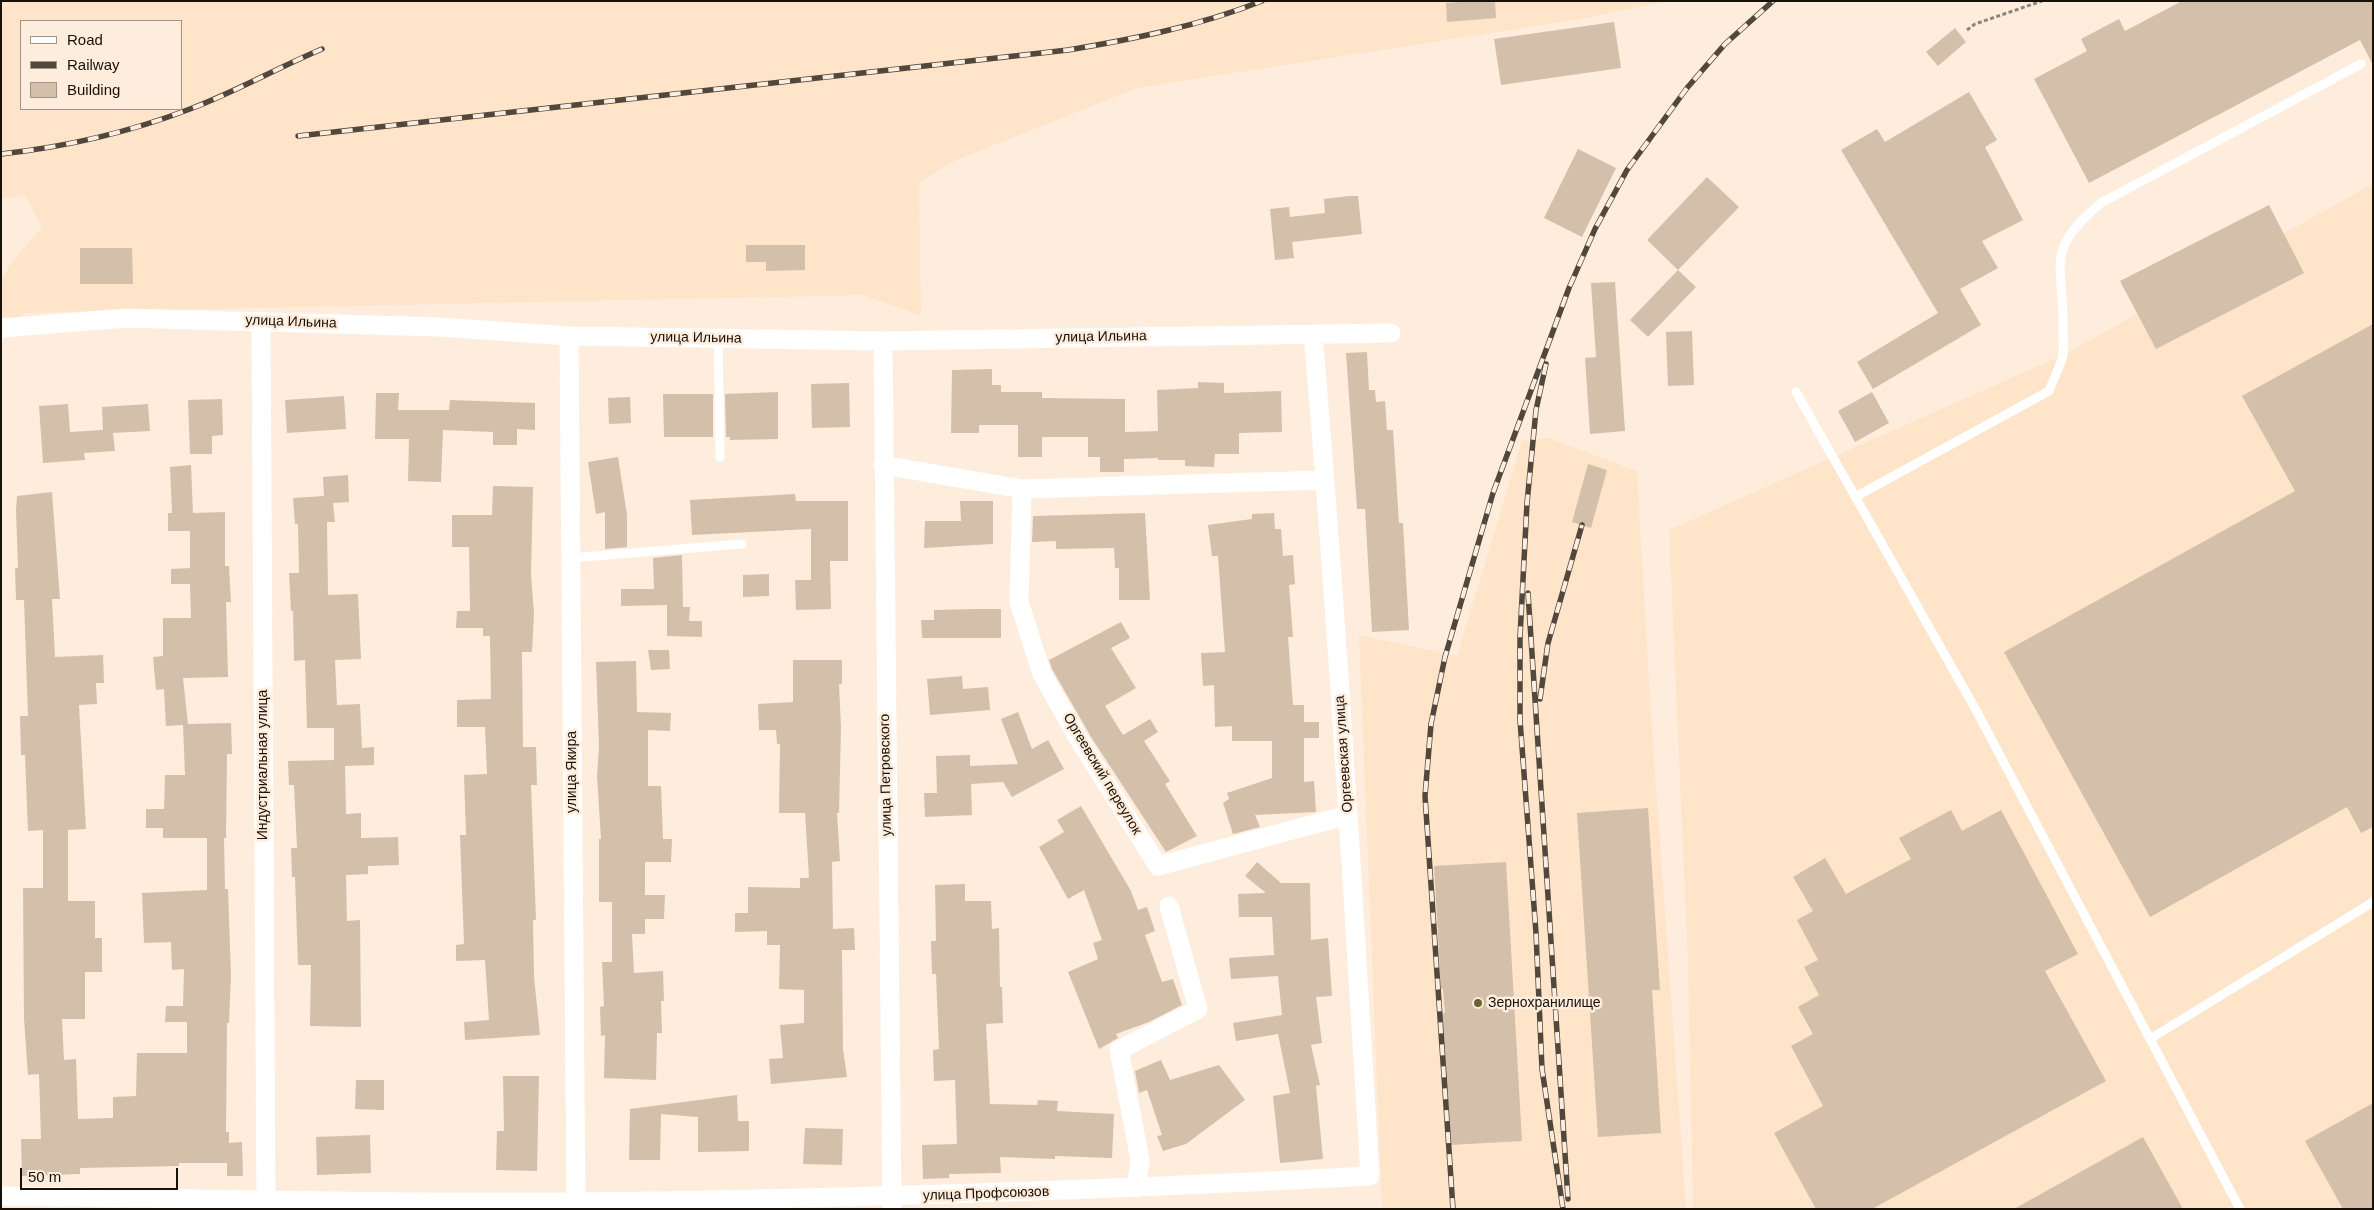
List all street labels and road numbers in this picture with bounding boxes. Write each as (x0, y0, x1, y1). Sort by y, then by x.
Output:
street label: улица Ильина (245, 312, 337, 332)
street label: улица Ильина (1055, 328, 1147, 346)
street label: улица Ильина (650, 329, 742, 347)
street label: Индустриальная улица (255, 690, 271, 840)
street label: Оргеевская улица (1332, 695, 1356, 813)
street label: Оргеевский переулок (1059, 710, 1145, 838)
street label: улица Петровского (877, 714, 895, 836)
street label: улица Якира (564, 731, 580, 813)
street label: улица Профсоюзов (923, 1183, 1049, 1205)

